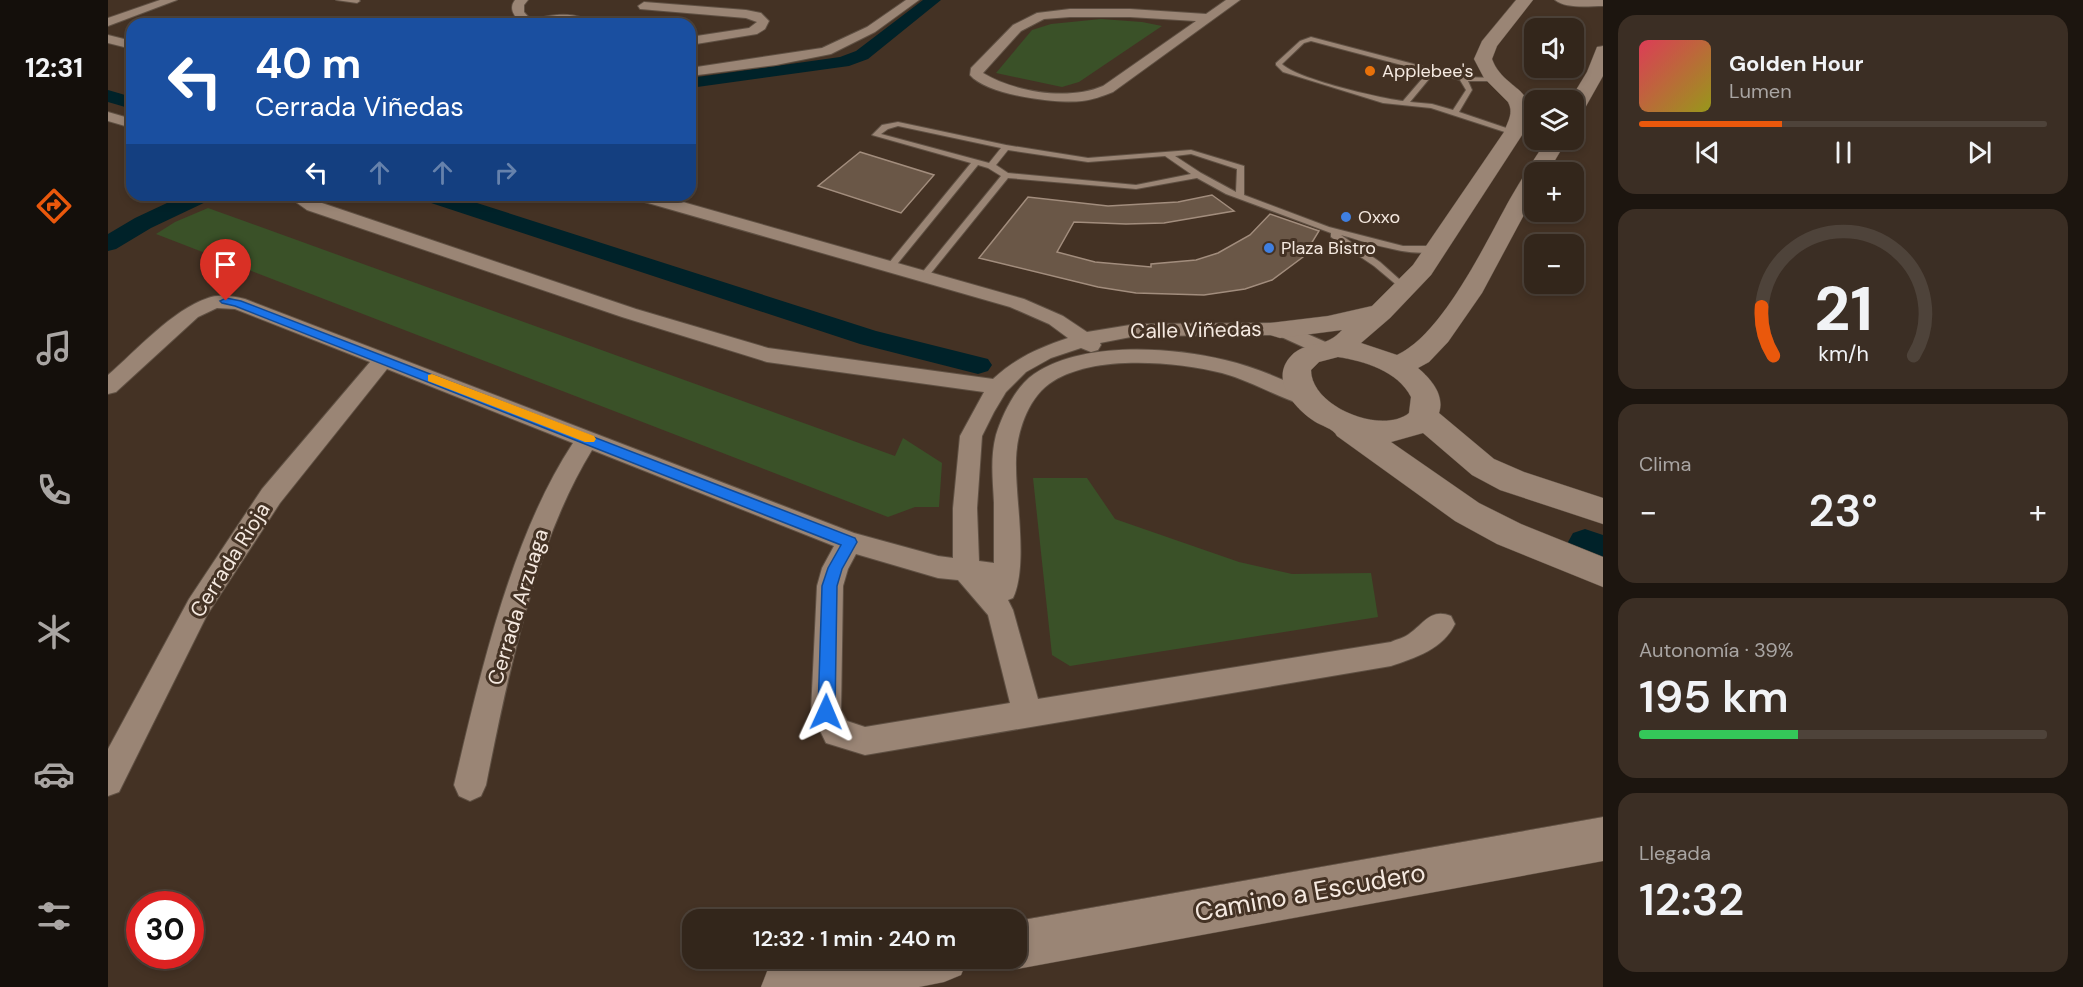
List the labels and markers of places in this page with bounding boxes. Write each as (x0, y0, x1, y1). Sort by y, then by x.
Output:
place label: Applebee's (1382, 59, 1474, 83)
marker: Applebee's (1363, 64, 1377, 78)
place label: Oxxo (1358, 205, 1400, 229)
marker: Oxxo (1339, 210, 1353, 224)
place label: Plaza Bistro (1281, 236, 1376, 260)
pin (200, 239, 251, 301)
marker: Plaza Bistro (1262, 241, 1276, 255)

